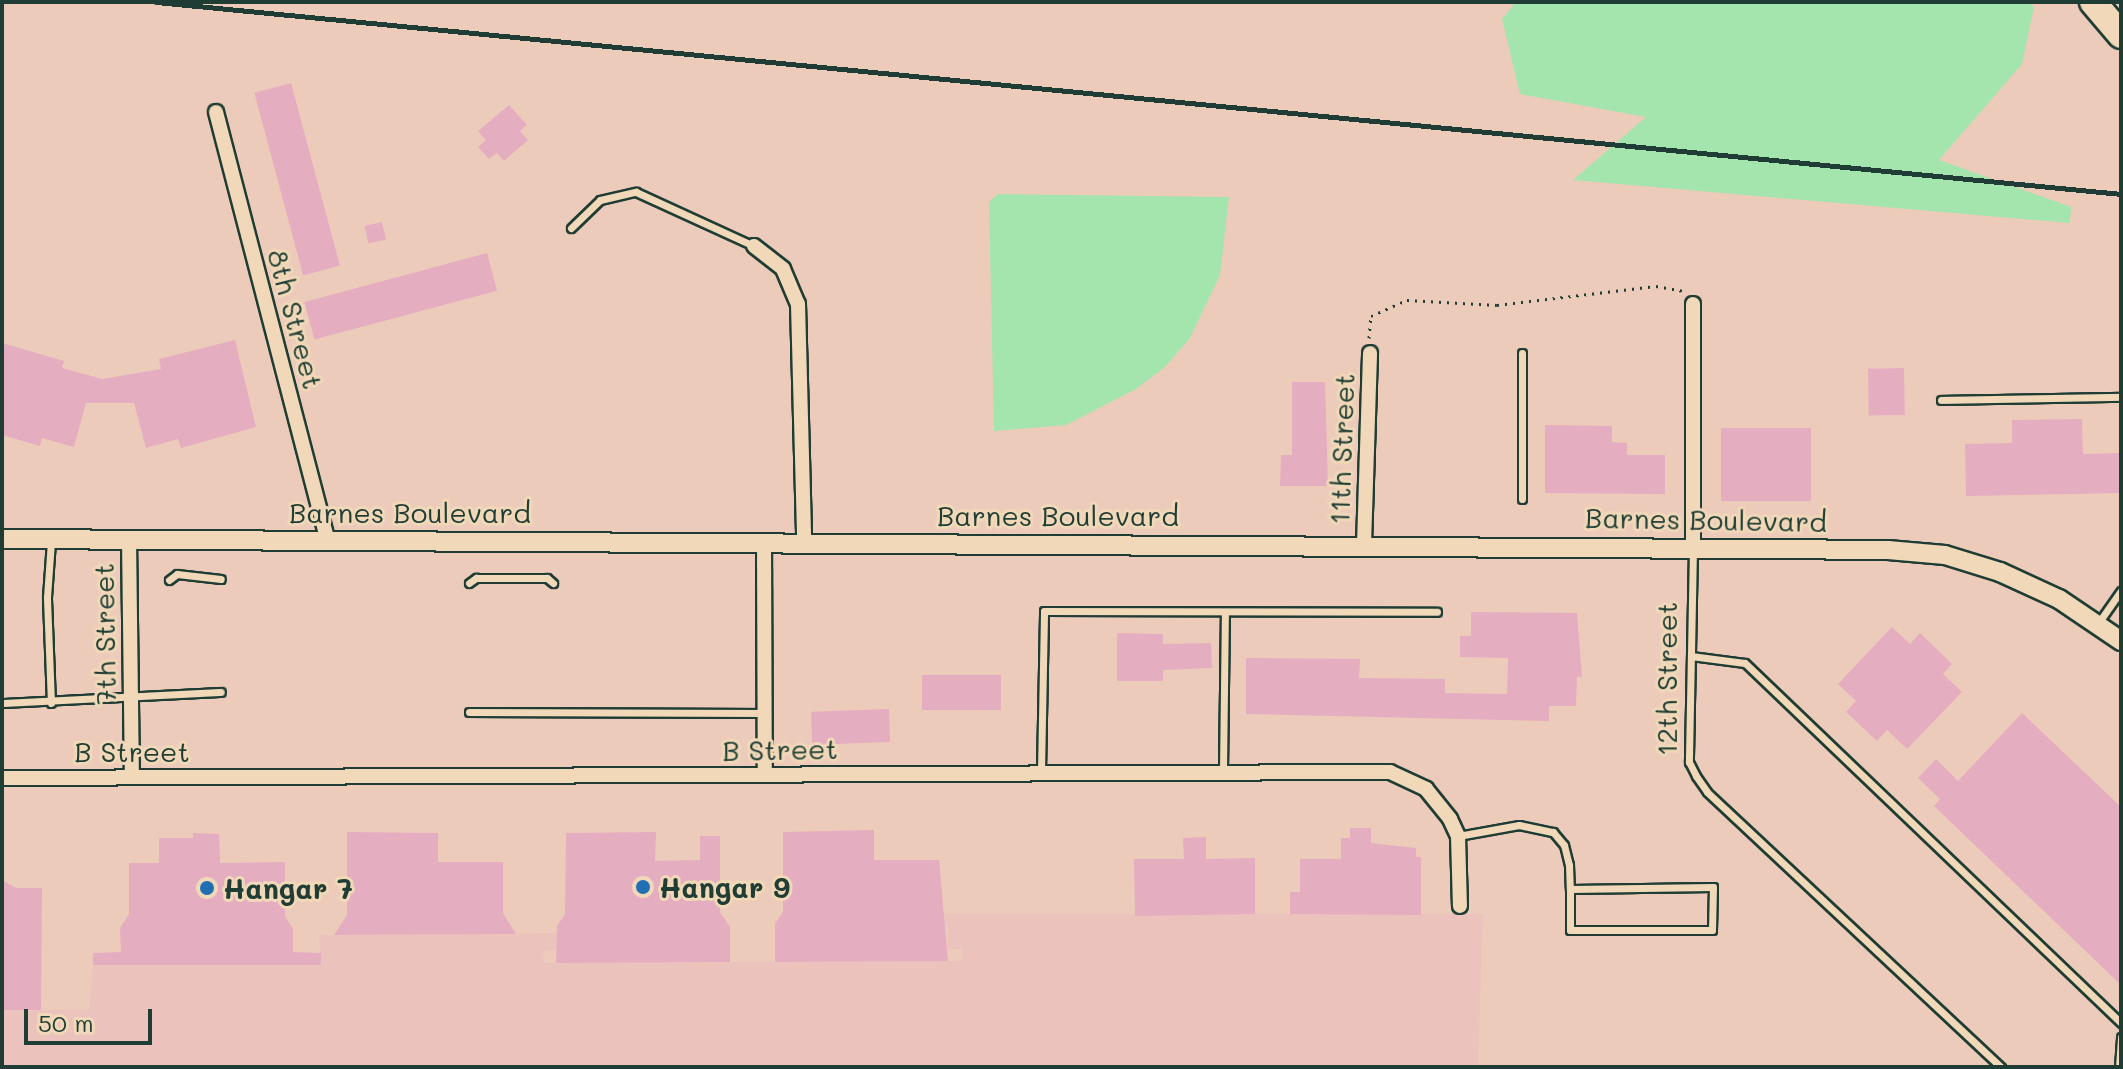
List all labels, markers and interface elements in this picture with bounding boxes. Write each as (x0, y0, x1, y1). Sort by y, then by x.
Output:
street label: 8th Street (261, 246, 331, 392)
street label: 11th Street (1322, 373, 1360, 525)
street label: Barnes Boulevard (289, 495, 531, 529)
street label: Barnes Boulevard (937, 498, 1179, 532)
street label: Barnes Boulevard (1585, 500, 1827, 538)
street label: 7th Street (86, 563, 122, 705)
street label: 12th Street (1649, 602, 1683, 756)
street label: B Street (722, 731, 838, 767)
street label: B Street (74, 734, 190, 768)
place label: Hangar 9 (659, 870, 790, 904)
place label: Hangar 7 (223, 871, 353, 905)
marker: Hangar 9 (634, 878, 652, 896)
marker: Hangar 7 (198, 879, 216, 897)
scale bar (28, 993, 156, 1043)
text: 50 m (38, 1007, 94, 1038)

